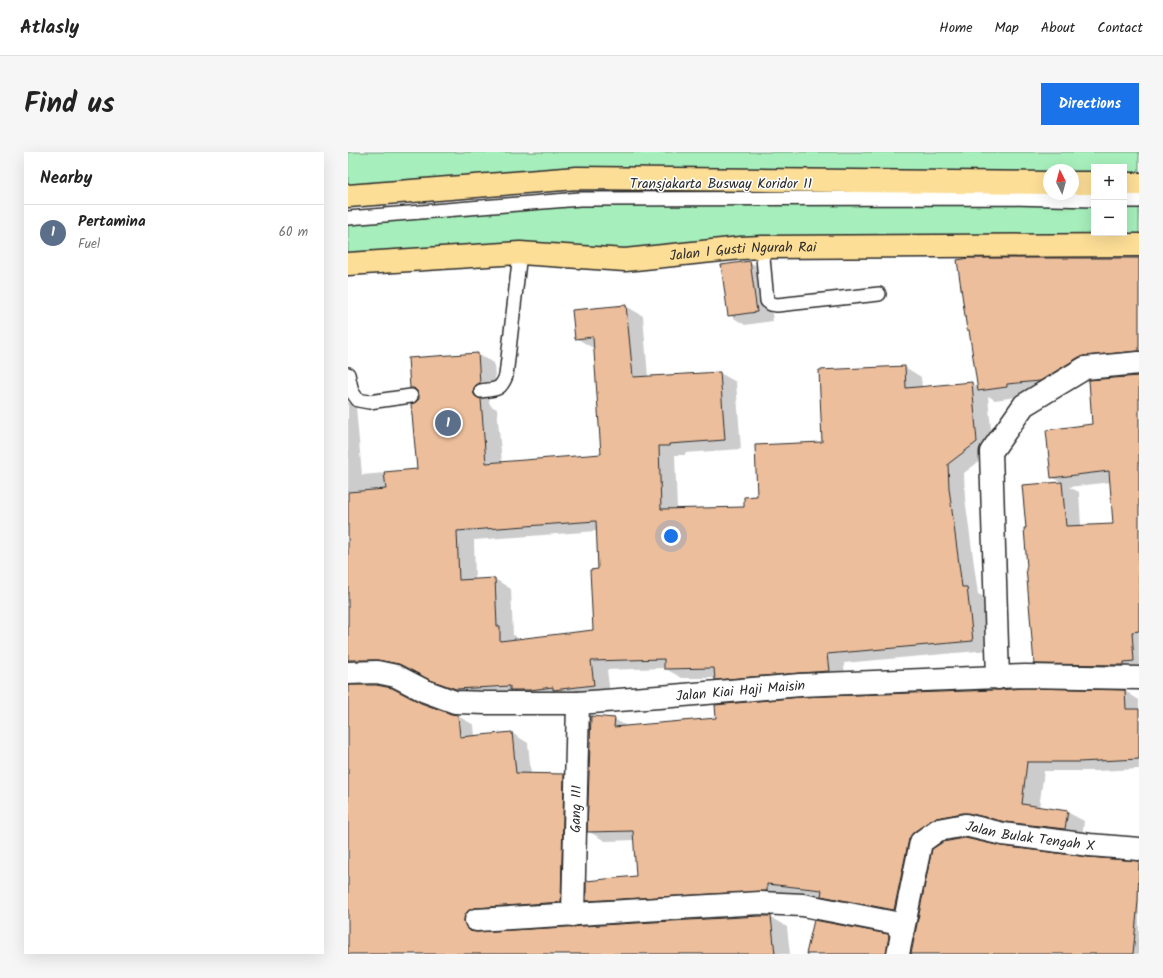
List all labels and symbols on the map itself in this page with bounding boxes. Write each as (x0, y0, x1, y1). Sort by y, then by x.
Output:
north arrow (1043, 164, 1079, 200)
street label: Transjakarta Busway Koridor 11 (630, 173, 812, 195)
street label: Jalan I Gusti Ngurah Rai (669, 237, 817, 267)
pin: 1 (435, 408, 461, 438)
your location (661, 526, 681, 546)
street label: Jalan Kiai Haji Maisin (675, 675, 806, 708)
street label: Gang III (565, 785, 588, 833)
street label: Jalan Bulak Tengah X (963, 816, 1096, 857)

